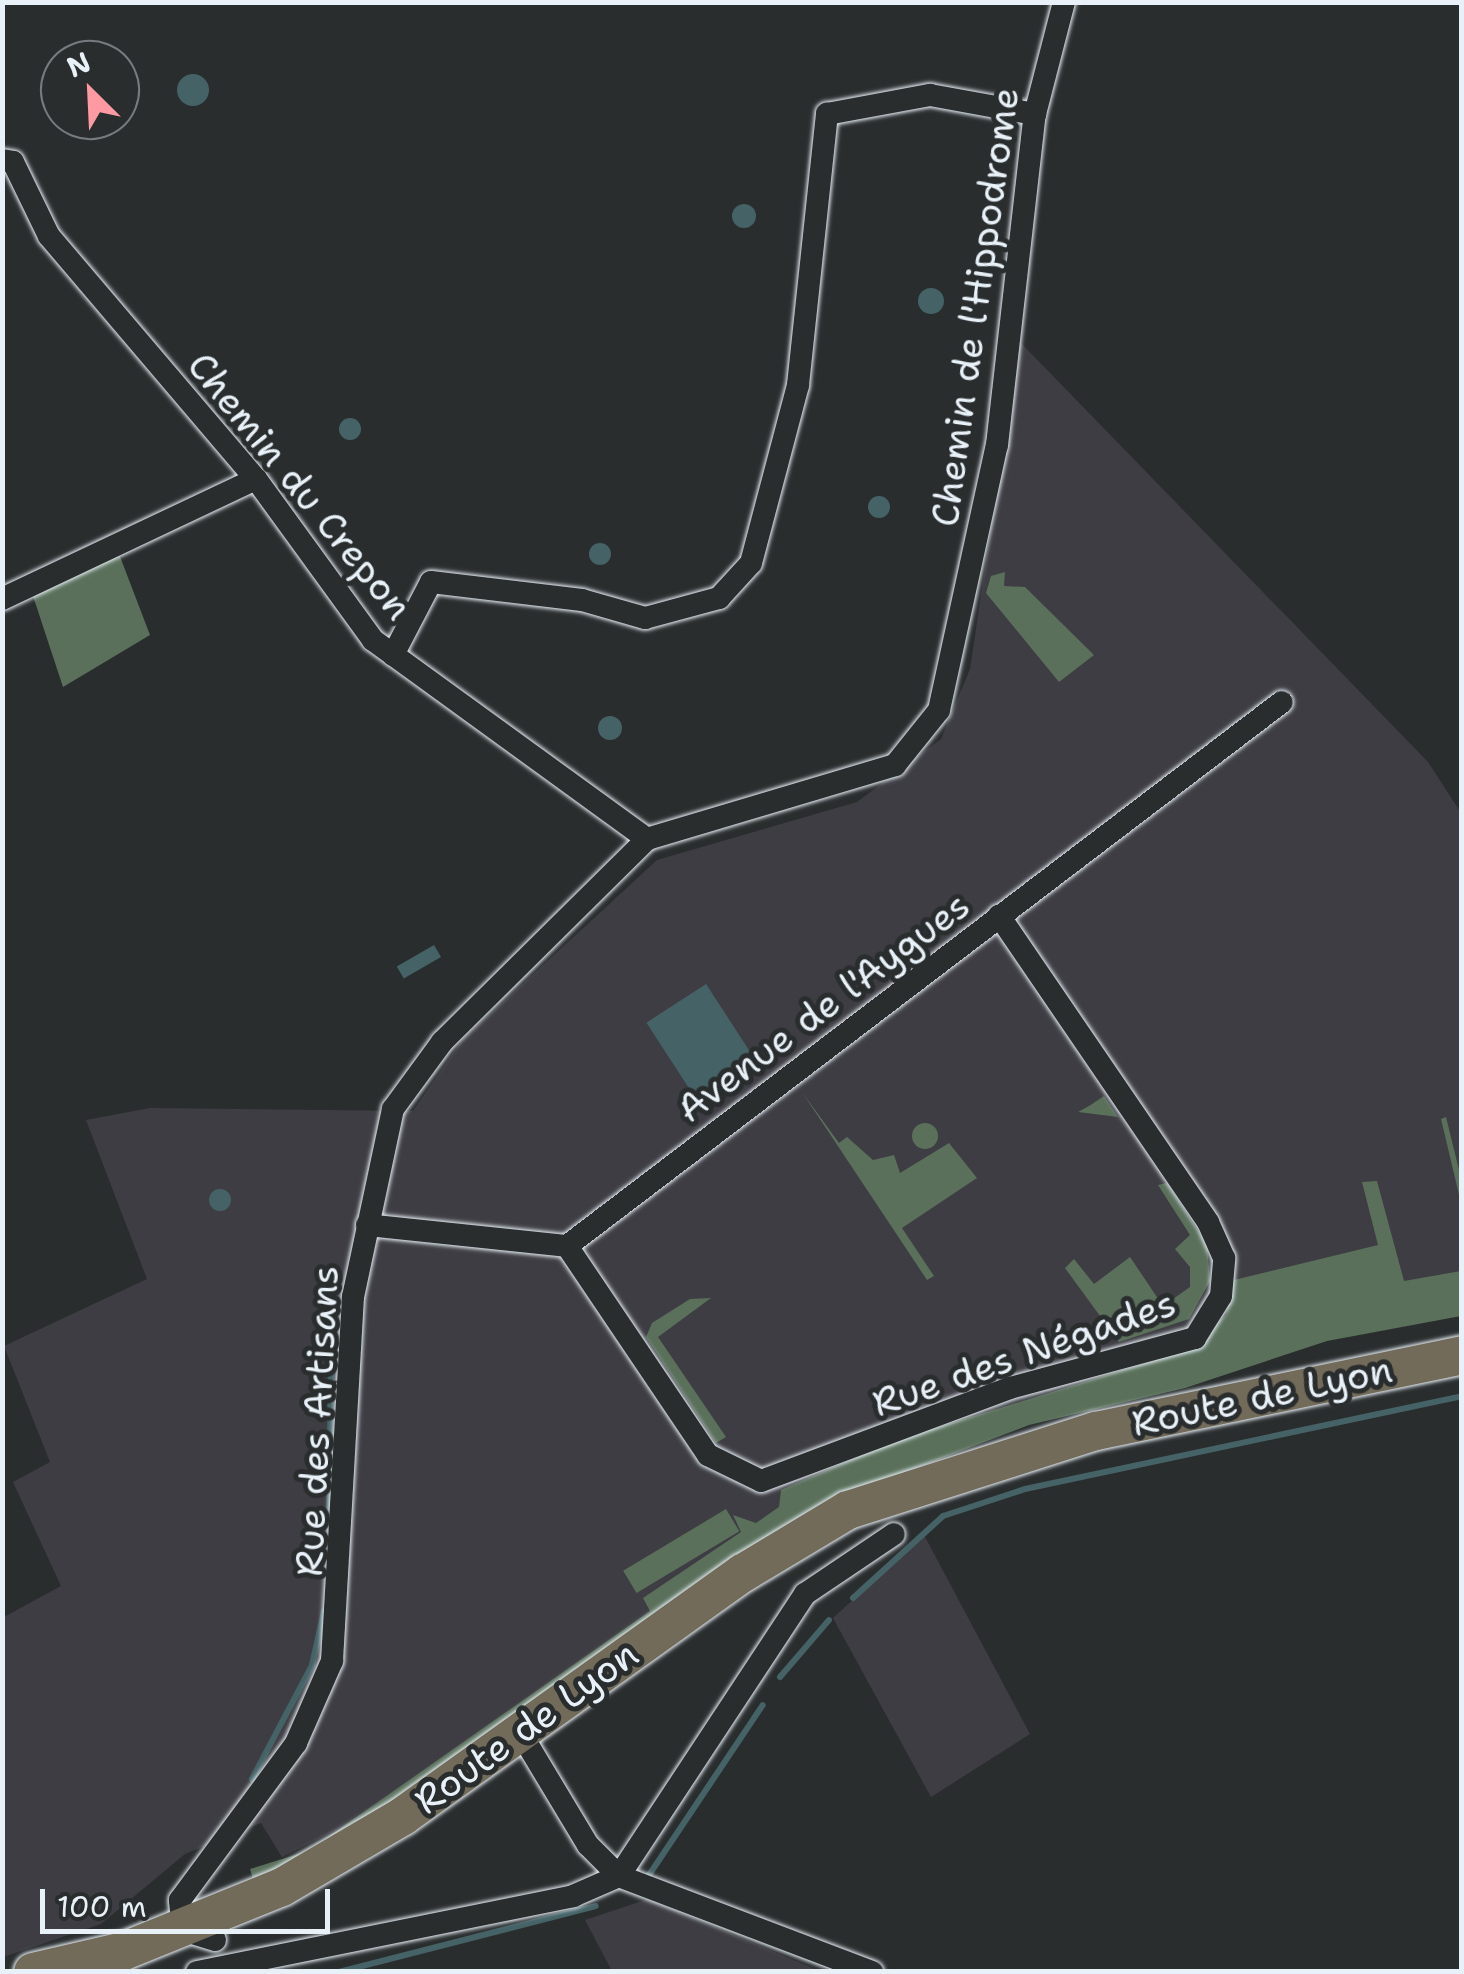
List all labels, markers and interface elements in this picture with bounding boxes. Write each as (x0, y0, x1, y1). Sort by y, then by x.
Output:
north arrow (40, 40, 140, 140)
text: N (61, 43, 96, 86)
street label: Chemin de l'Hippodrome (922, 85, 1028, 529)
street label: Chemin du Crepon (178, 343, 422, 629)
street label: Avenue de l'Aygues (668, 882, 978, 1132)
street label: Rue des Artisans (286, 1264, 348, 1578)
street label: Rue des Négades (866, 1280, 1182, 1426)
street label: Route de Lyon (1128, 1346, 1396, 1446)
street label: Route de Lyon (405, 1631, 647, 1823)
scale bar (45, 1869, 335, 1931)
text: 100 m (57, 1886, 147, 1927)

